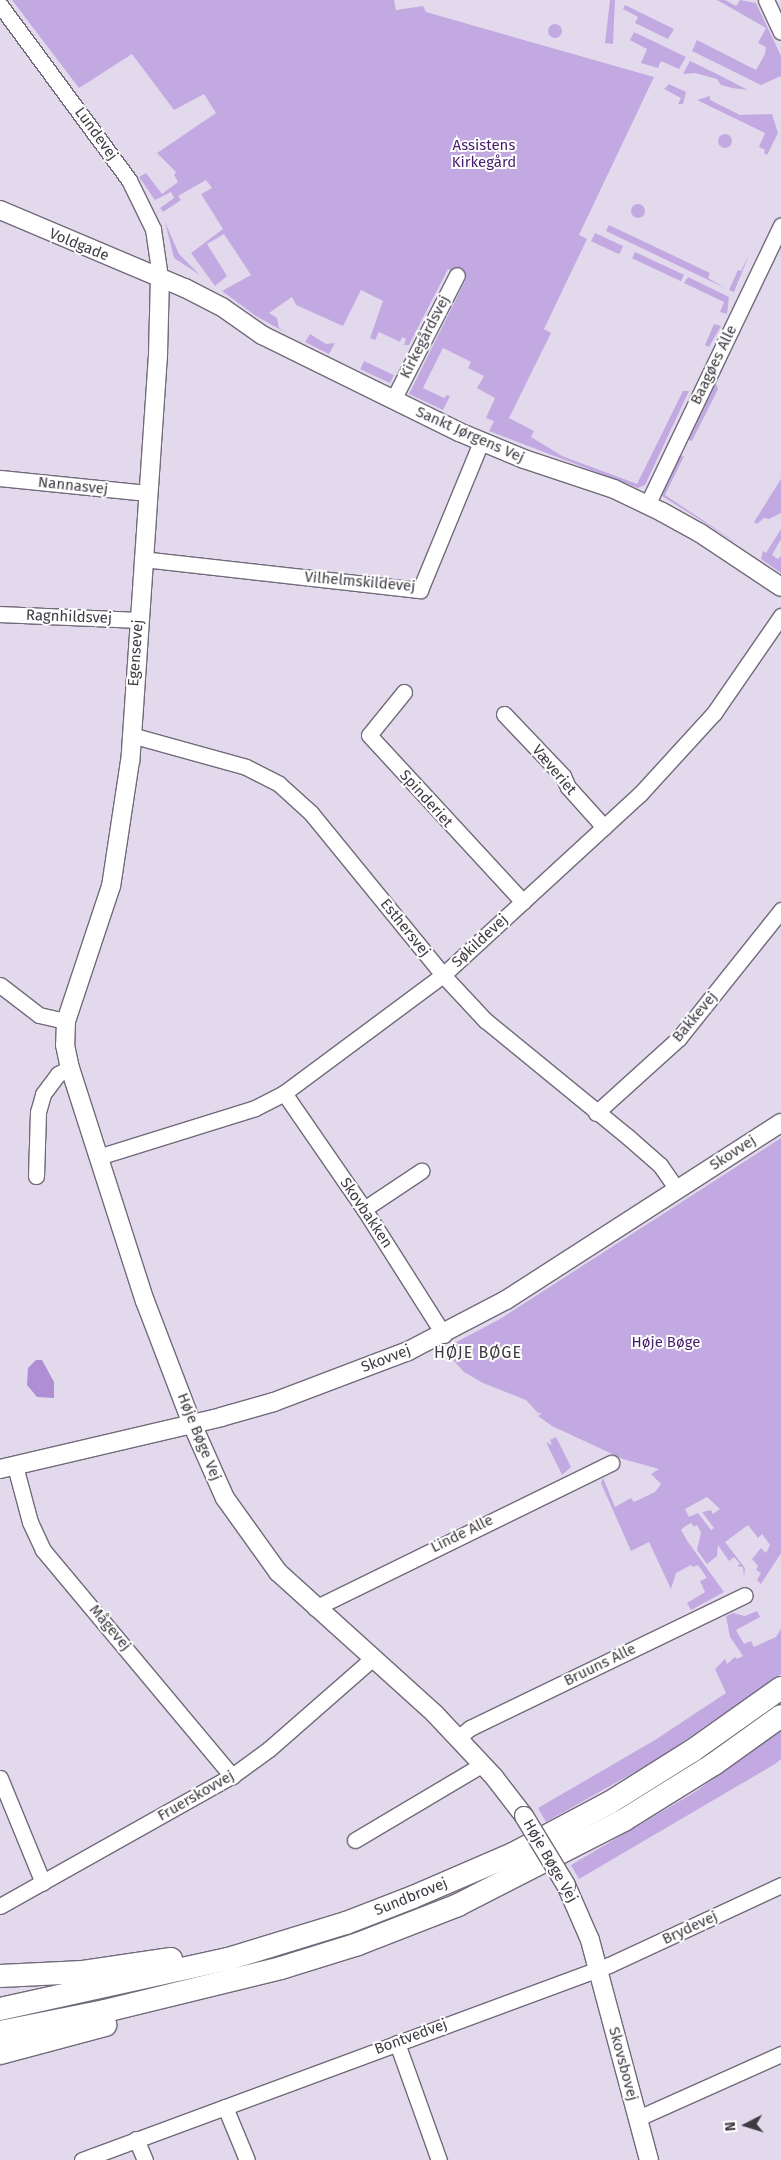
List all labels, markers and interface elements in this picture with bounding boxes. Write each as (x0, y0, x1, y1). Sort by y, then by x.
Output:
street label: Lundevej (71, 104, 121, 164)
park label: Assistens Kirkegård (452, 136, 516, 171)
street label: Voldgade (46, 225, 112, 265)
street label: Kirkegårdsvej (396, 292, 454, 382)
street label: Baagøes Alle (687, 322, 741, 408)
street label: Sankt Jørgens Vej (413, 403, 527, 467)
street label: Nannasvej (37, 473, 109, 499)
street label: Vilhelmskildevej (304, 568, 416, 596)
street label: Ragnhildsvej (26, 606, 112, 628)
street label: Egensevej (125, 619, 147, 687)
street label: Væveriet (528, 741, 580, 799)
street label: Spinderiet (396, 767, 456, 831)
street label: Esthersvej (376, 895, 434, 961)
street label: Søkildevej (448, 911, 512, 971)
street label: Bakkevej (669, 988, 721, 1046)
street label: Skovvej (707, 1131, 759, 1175)
street label: Skovbakken (336, 1174, 396, 1252)
park label: Høje Bøge (632, 1334, 700, 1352)
street label: Skovvej (359, 1341, 413, 1377)
district label: HØJE BØGE (433, 1343, 523, 1363)
street label: Høje Bøge Vej (173, 1390, 225, 1484)
street label: Linde Alle (428, 1511, 496, 1557)
street label: Mågevej (85, 1601, 135, 1655)
street label: Bruuns Alle (561, 1640, 639, 1690)
street label: Fruerskovvej (155, 1767, 237, 1825)
street label: Høje Bøge Vej (519, 1816, 581, 1906)
street label: Sundbrovej (372, 1874, 450, 1920)
street label: Brydevej (659, 1907, 721, 1949)
street label: Bontvedvej (372, 2016, 450, 2058)
street label: Skovsbovej (604, 2025, 642, 2103)
north arrow (721, 2100, 771, 2150)
text: N (722, 2121, 739, 2132)

